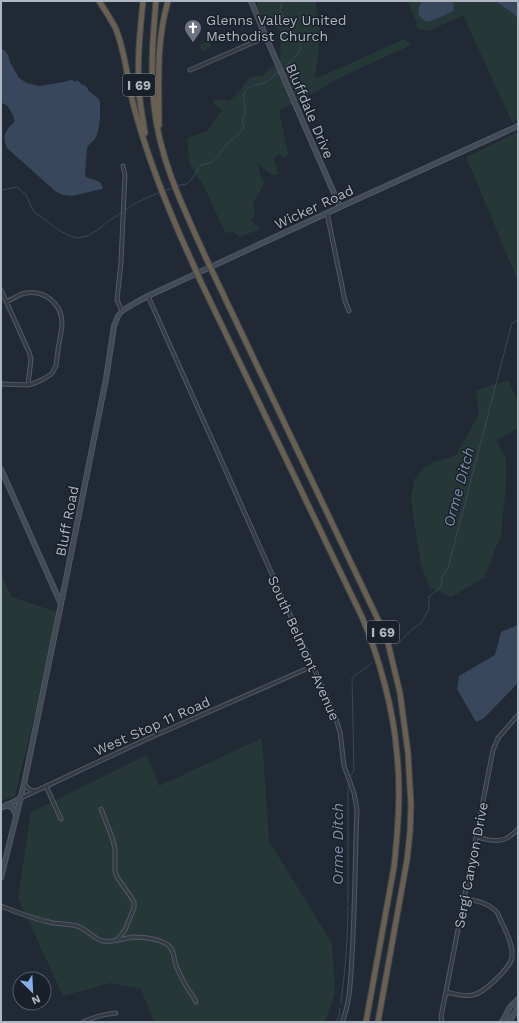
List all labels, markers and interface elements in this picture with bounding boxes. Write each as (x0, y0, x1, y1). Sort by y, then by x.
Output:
place label: Glenns Valley United Methodist Church (206, 12, 347, 44)
church icon: Glenns Valley United Methodist Church (183, 18, 203, 43)
street label: Bluffdale Drive (283, 61, 337, 161)
road number: I 69 (123, 74, 155, 96)
street label: Wicker Road (272, 182, 356, 232)
water label: Orme Ditch (440, 445, 478, 529)
street label: Bluff Road (52, 484, 82, 558)
street label: South Belmont Avenue (265, 573, 343, 723)
road number: I 69 (367, 621, 399, 643)
street label: West Stop 11 Road (91, 693, 213, 759)
street label: Sergi Canyon Drive (451, 801, 491, 929)
water label: Orme Ditch (329, 803, 347, 885)
north arrow (12, 971, 52, 1011)
text: N (29, 992, 42, 1007)

